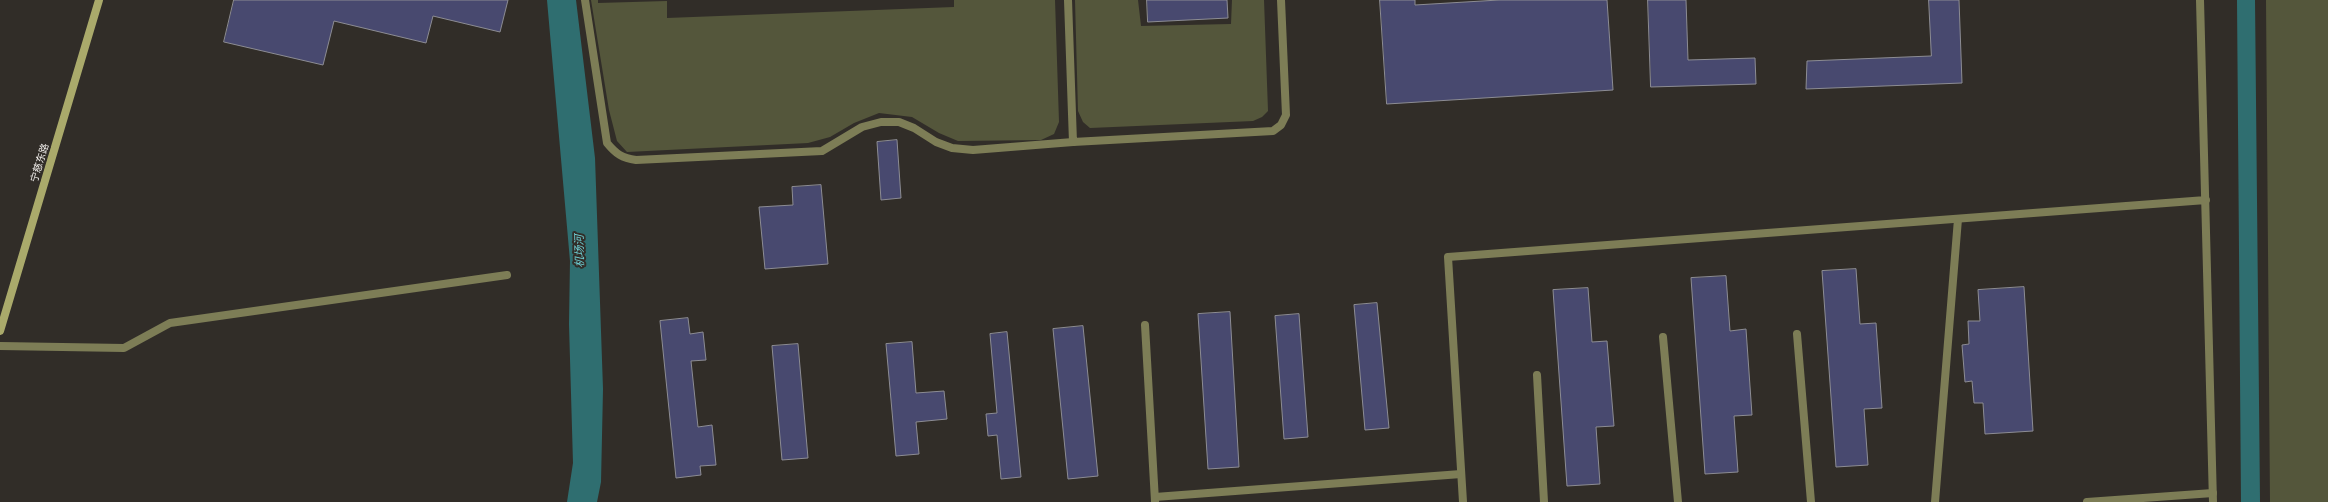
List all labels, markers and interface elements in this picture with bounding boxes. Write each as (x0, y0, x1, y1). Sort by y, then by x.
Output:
street label: 宁慈东路 (28, 142, 52, 184)
water label: 机场河 (573, 234, 587, 268)

